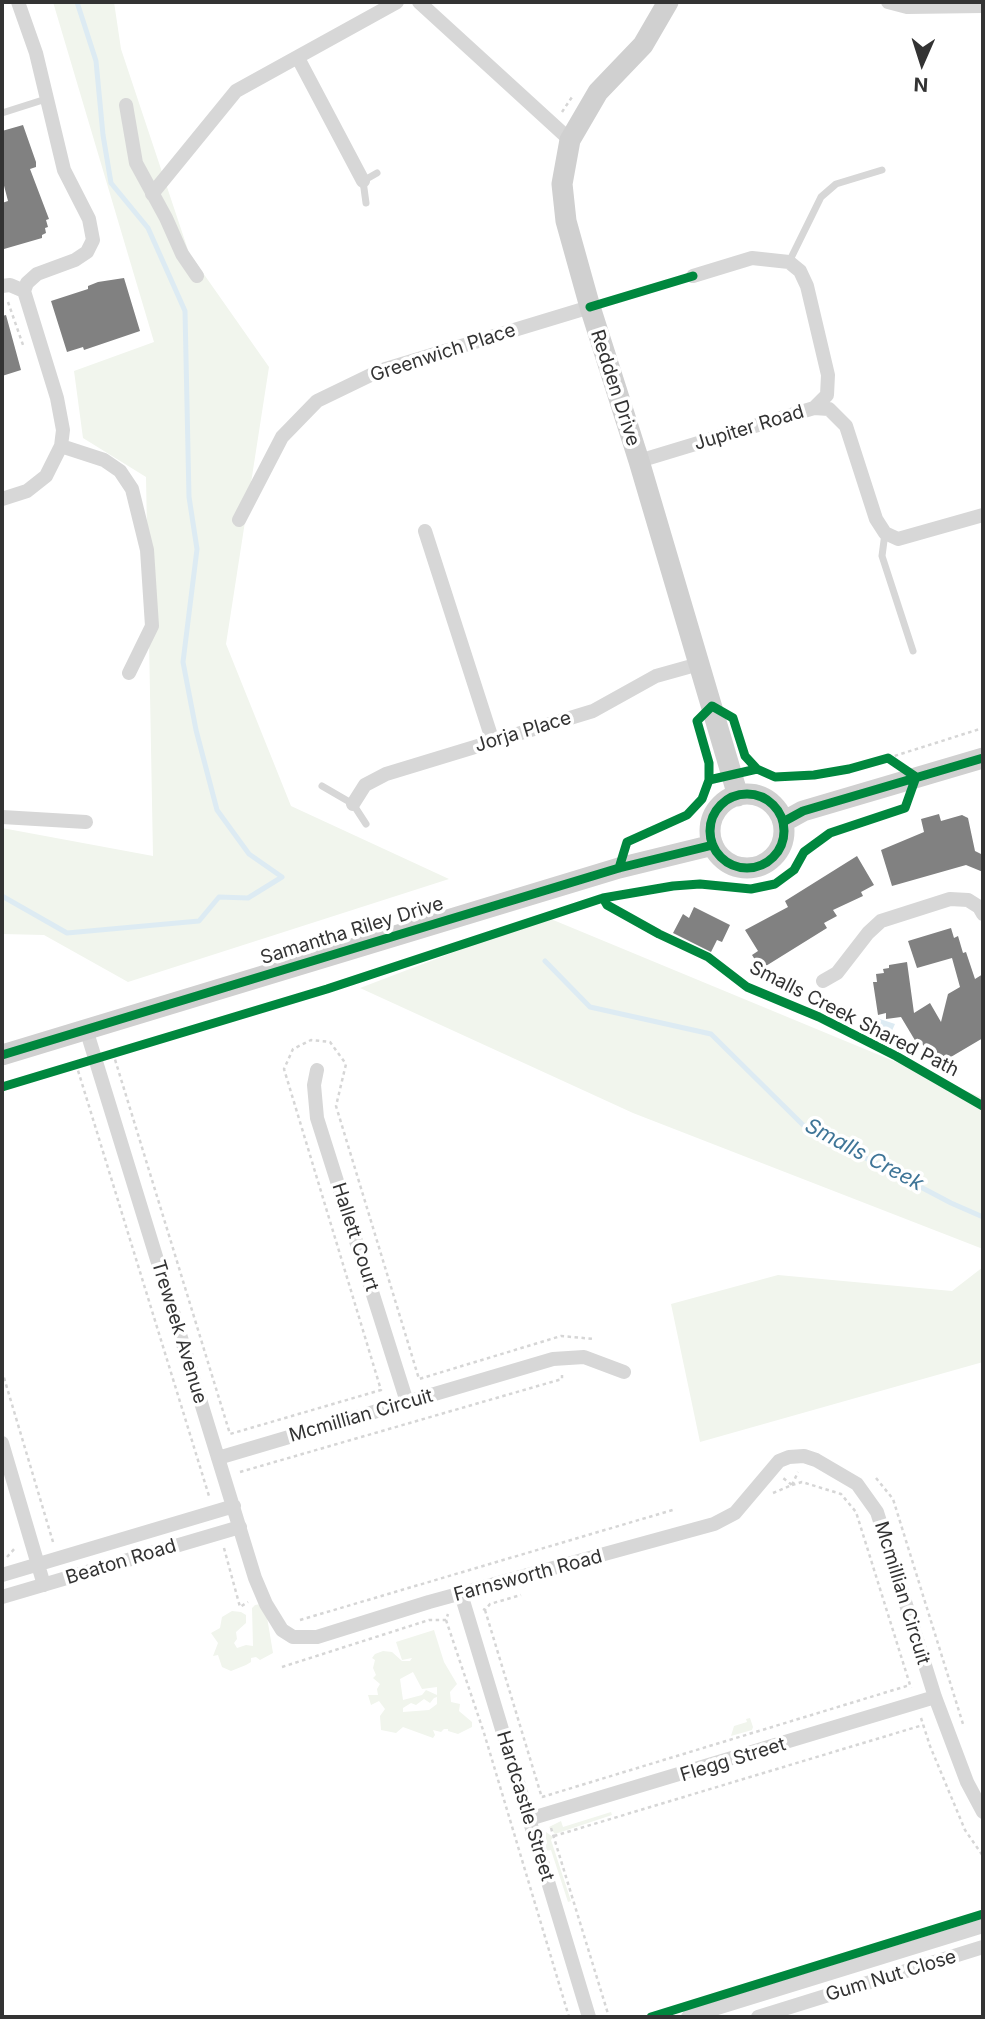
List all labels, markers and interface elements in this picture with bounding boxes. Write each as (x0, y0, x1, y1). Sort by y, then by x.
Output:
north arrow (887, 28, 957, 98)
text: N (913, 73, 929, 96)
street label: Greenwich Place (368, 319, 518, 387)
street label: Redden Drive (585, 327, 645, 449)
street label: Jupiter Road (691, 400, 807, 456)
street label: Jorja Place (472, 707, 574, 757)
street label: Samantha Riley Drive (258, 892, 446, 970)
street label: Smalls Creek Shared Path (745, 956, 963, 1082)
water label: Smalls Creek (800, 1113, 928, 1197)
street label: Hallett Court (327, 1180, 383, 1294)
street label: Treweek Avenue (146, 1258, 212, 1406)
street label: Mcmillian Circuit (286, 1385, 436, 1447)
street label: Mcmillian Circuit (869, 1519, 935, 1667)
street label: Beaton Road (63, 1534, 179, 1590)
street label: Farnsworth Road (451, 1545, 605, 1607)
street label: Hardcastle Street (491, 1728, 559, 1884)
street label: Flegg Street (677, 1733, 789, 1787)
street label: Gum Nut Close (823, 1945, 959, 2007)

